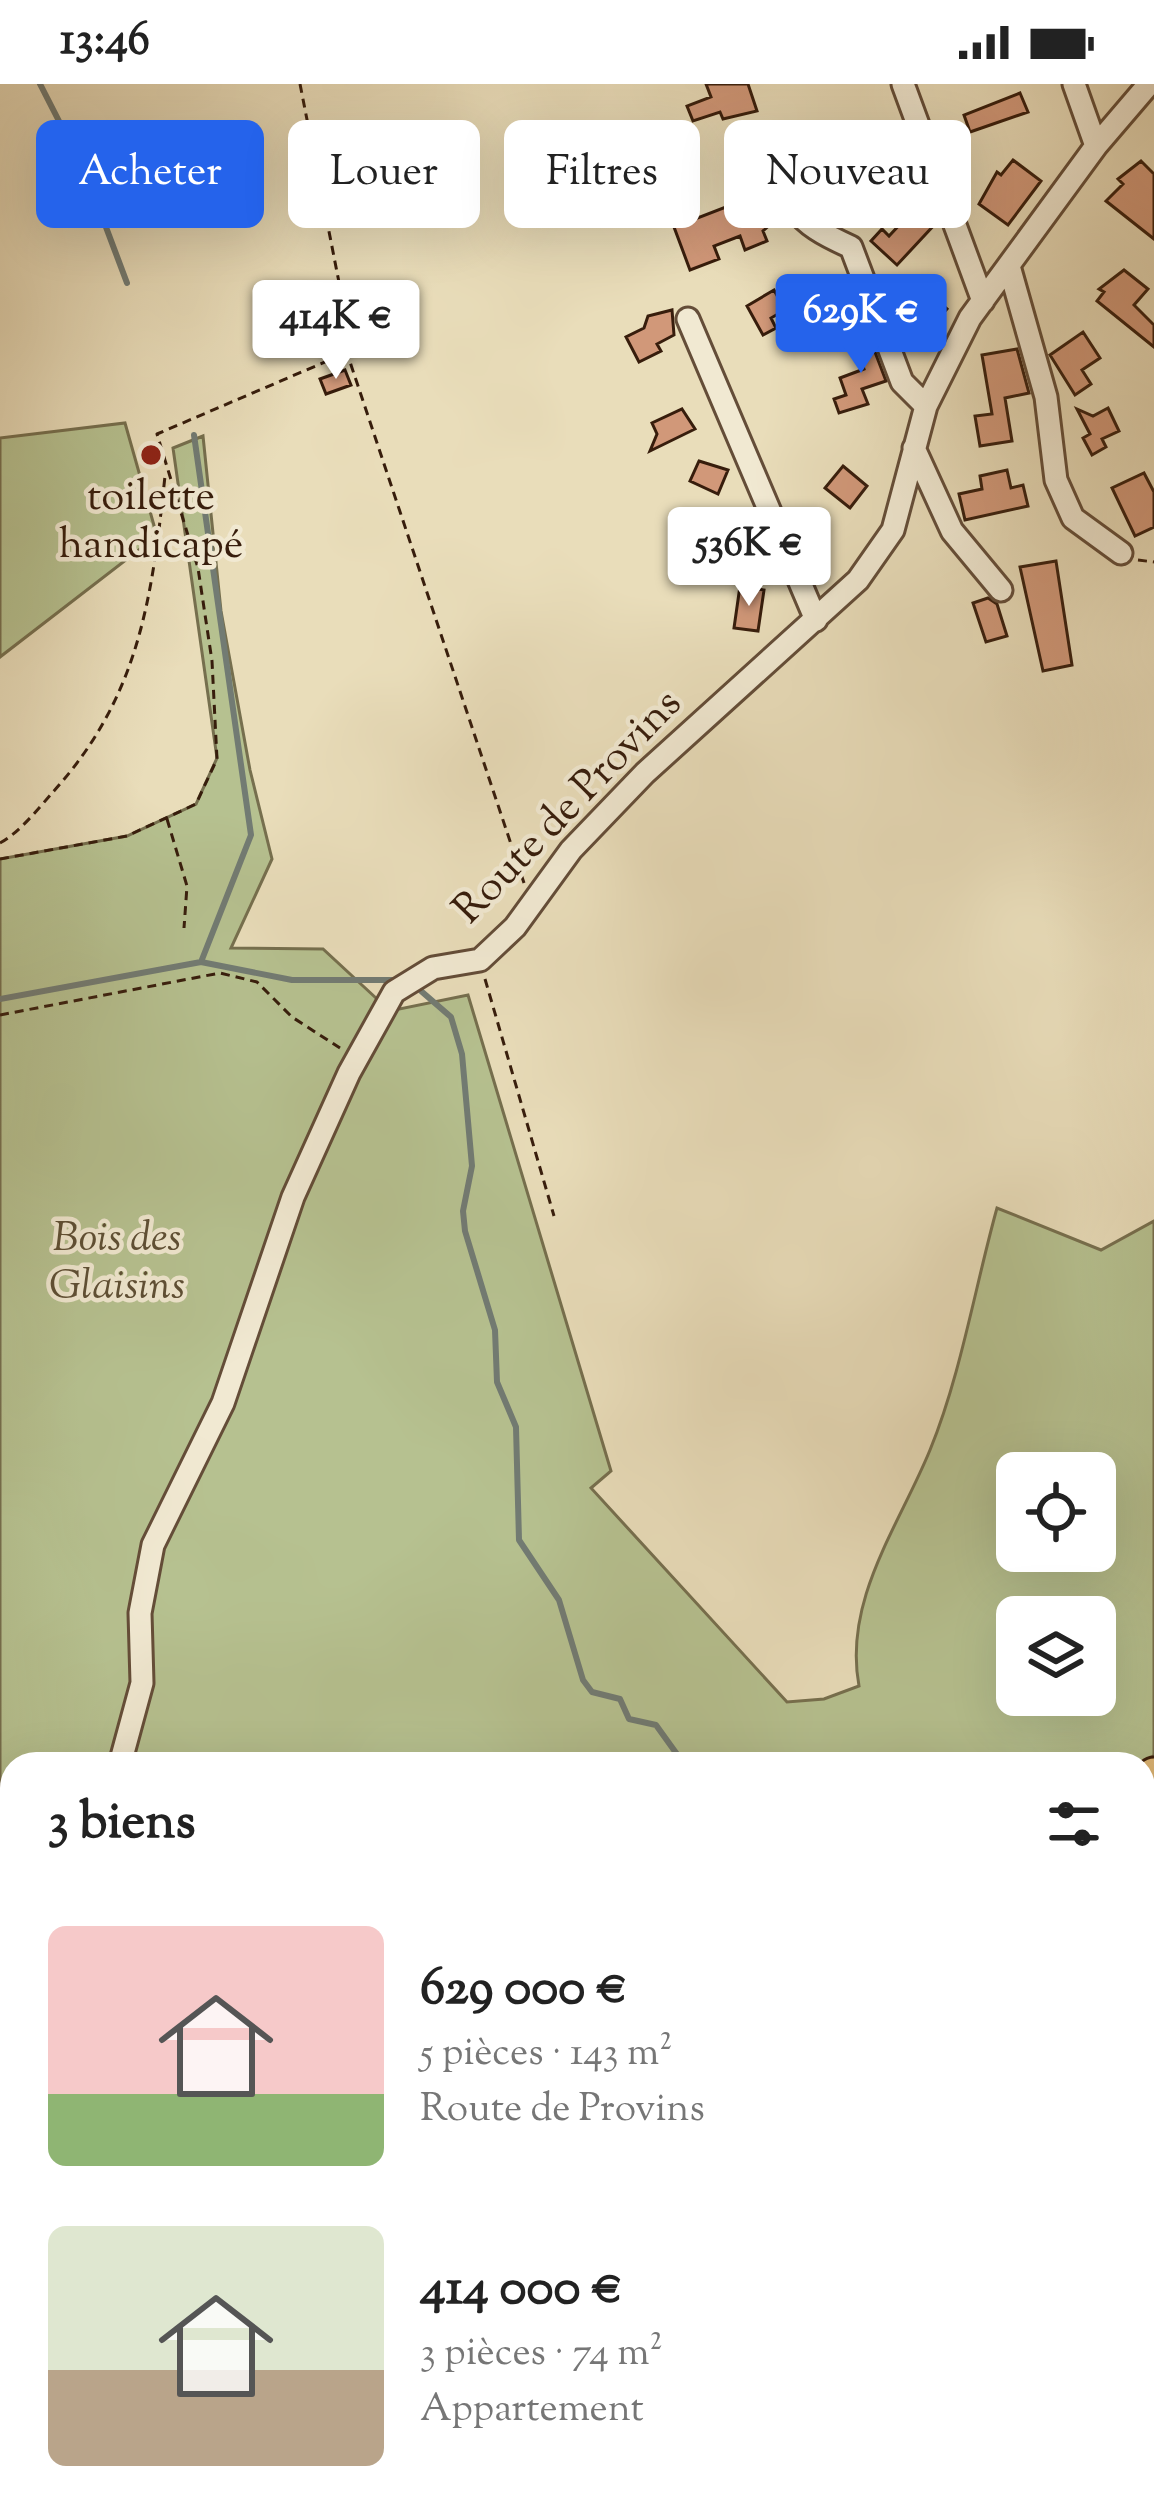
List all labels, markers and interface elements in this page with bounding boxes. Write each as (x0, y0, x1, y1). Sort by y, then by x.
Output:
text: 13:46 (60, 10, 150, 75)
chip: Acheter (36, 120, 264, 228)
chip: Louer (288, 120, 480, 228)
chip: Filtres (504, 120, 700, 228)
chip: Nouveau (724, 120, 971, 228)
pin: 629K € (763, 274, 959, 376)
pin: 414K € (238, 280, 434, 382)
text: 629K € (803, 285, 919, 341)
text: 414K € (279, 291, 393, 347)
marker: toilette handicapé (138, 442, 164, 468)
place label: toilette handicapé (59, 469, 243, 577)
pin: 536K € (651, 507, 847, 609)
text: 536K € (695, 518, 803, 574)
street label: Route de Provins (441, 677, 697, 939)
park label: Bois des Glaisins (49, 1210, 185, 1318)
map controls (996, 1452, 1116, 1716)
button: locate (996, 1452, 1116, 1572)
button: layers (996, 1596, 1116, 1716)
text: 3 biens (48, 1788, 196, 1861)
icon: filters (1041, 1791, 1107, 1857)
text: 629 000 € (420, 1954, 627, 2027)
icon: home (144, 1974, 288, 2118)
text: 5 pièces · 143 m² (420, 2027, 672, 2083)
text: Route de Provins (420, 2083, 705, 2139)
text: 414 000 € (420, 2254, 623, 2327)
icon: home (144, 2274, 288, 2418)
text: 3 pièces · 74 m² (420, 2327, 663, 2383)
text: Appartement (420, 2383, 644, 2439)

